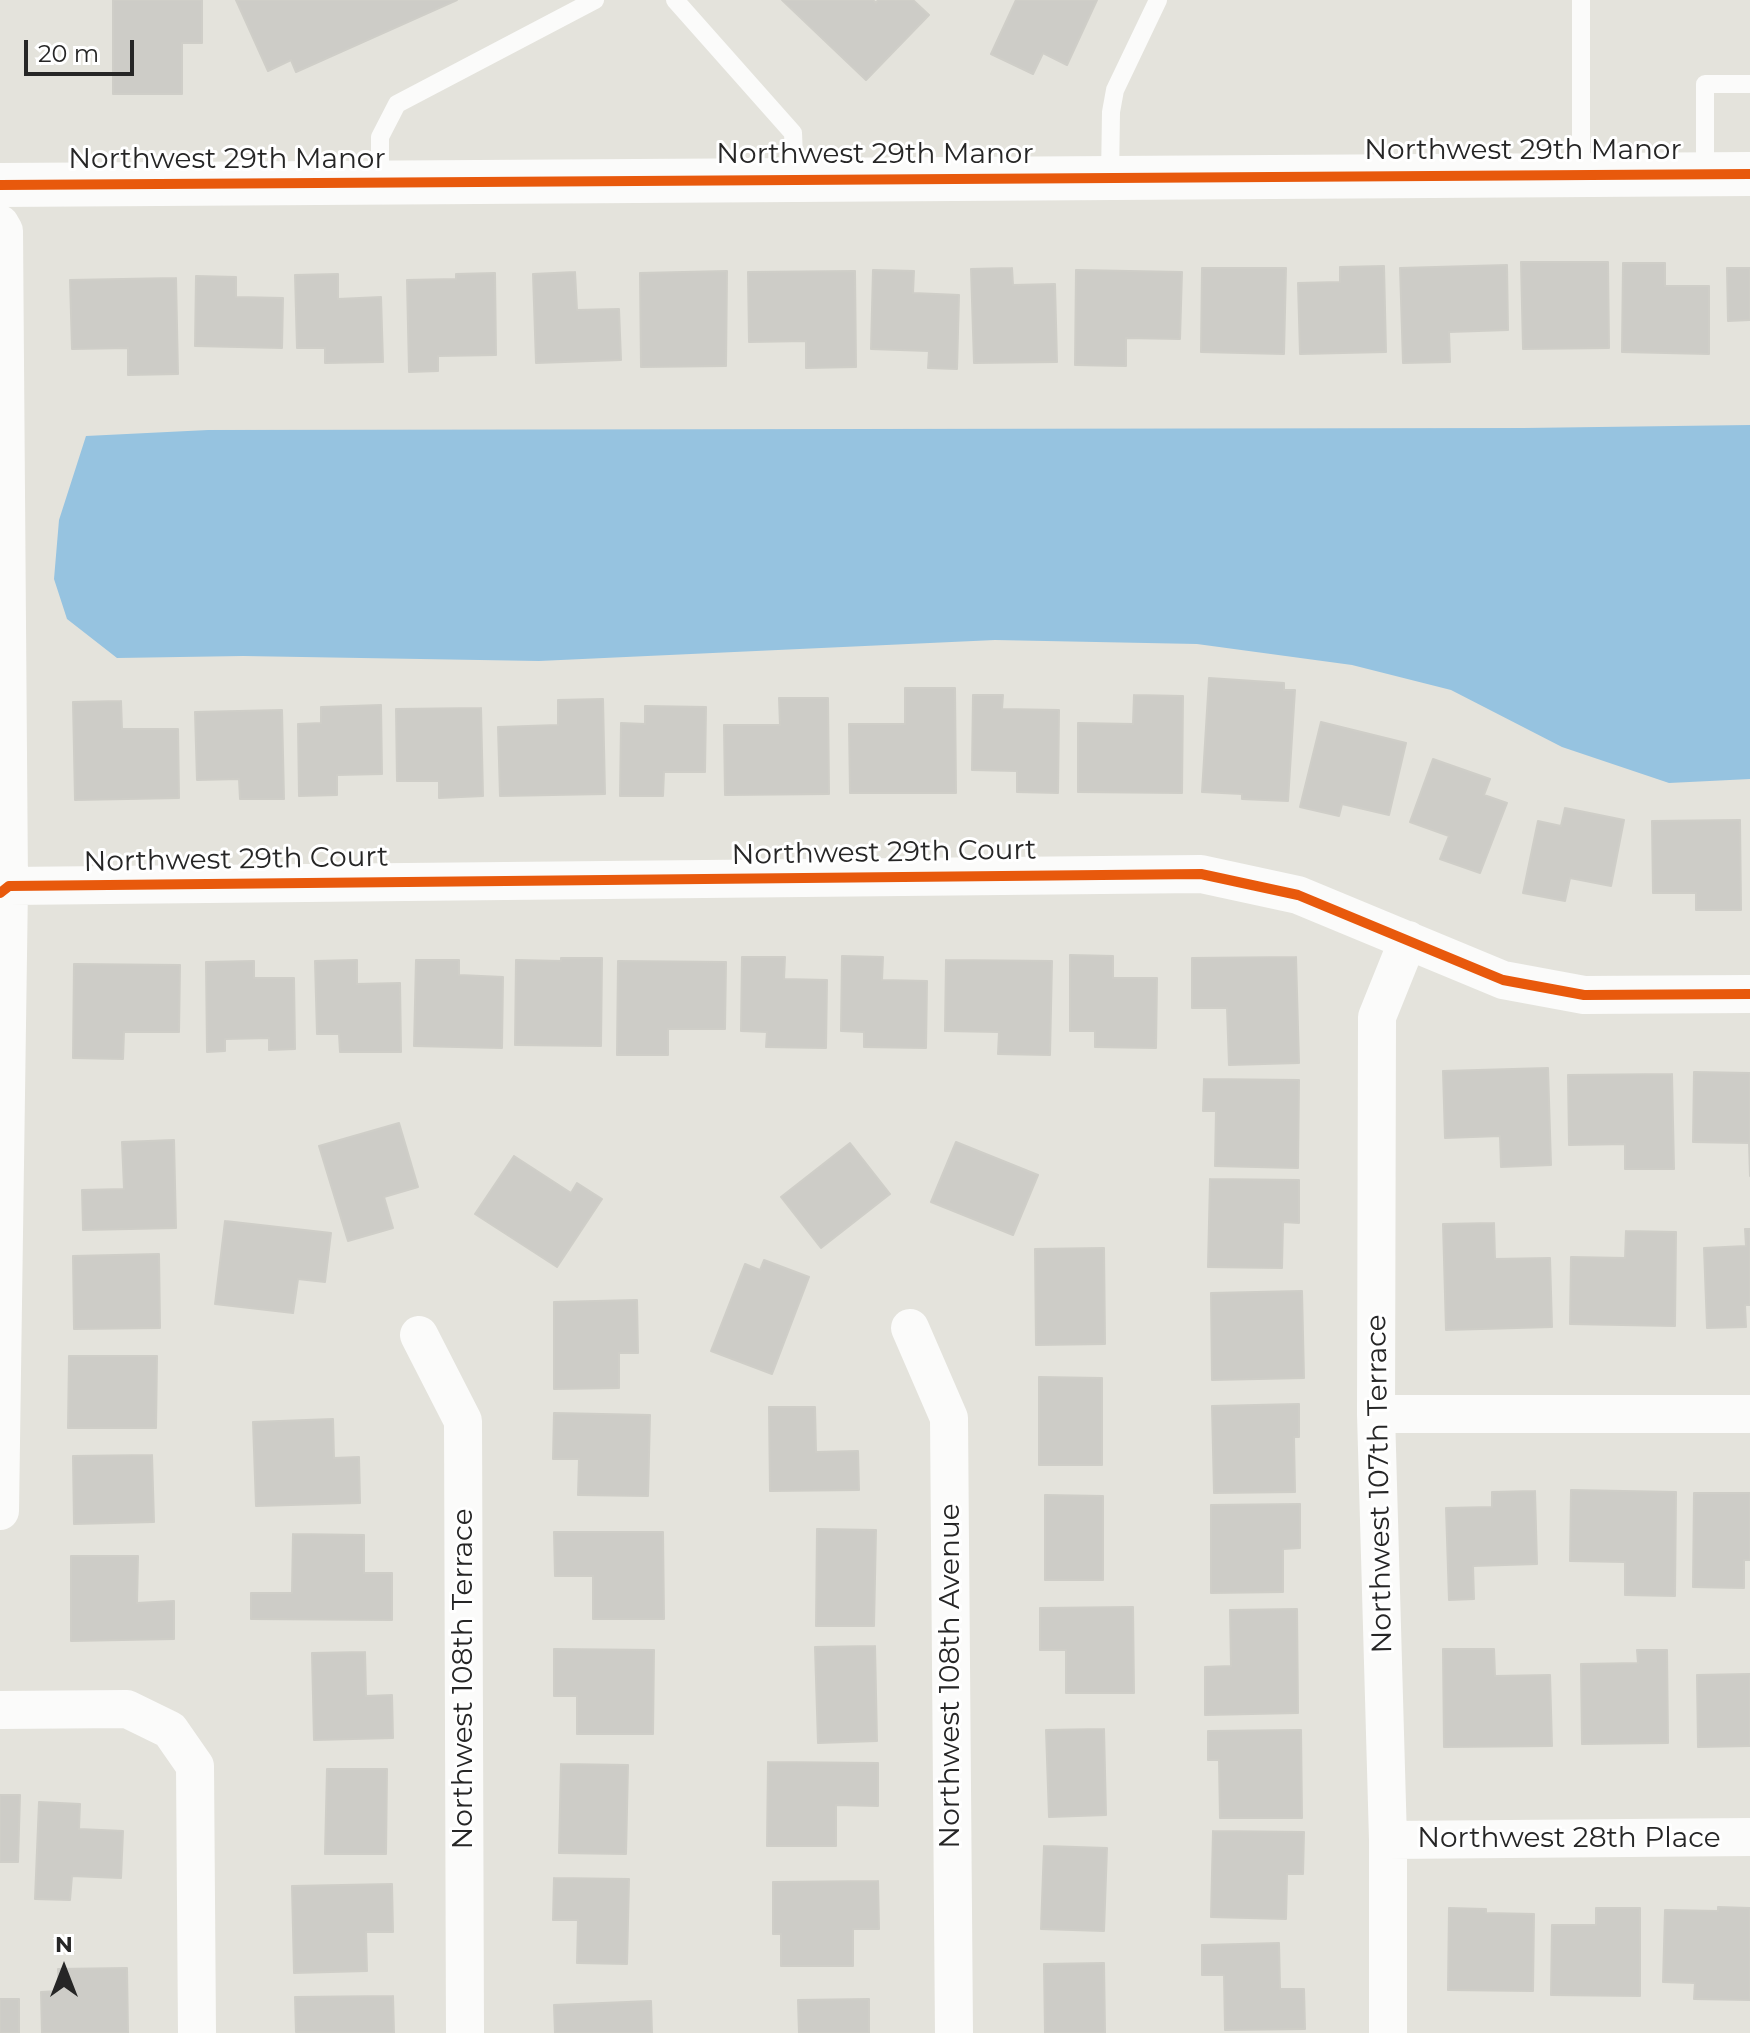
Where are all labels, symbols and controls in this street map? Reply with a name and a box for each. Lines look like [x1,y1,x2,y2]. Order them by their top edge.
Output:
scale bar [28,24,138,74]
text: 20 m [38,39,99,68]
street label: Northwest 29th Manor [1364,134,1682,168]
street label: Northwest 29th Manor [716,138,1034,172]
street label: Northwest 29th Manor [68,143,386,177]
street label: Northwest 29th Court [731,834,1037,872]
street label: Northwest 29th Court [83,841,389,879]
street label: Northwest 107th Terrace [1360,1314,1400,1654]
street label: Northwest 108th Avenue [934,1503,968,1849]
street label: Northwest 108th Terrace [447,1508,481,1850]
street label: Northwest 28th Place [1417,1822,1721,1856]
north arrow [24,1929,104,2009]
text: N [55,1931,73,1958]

